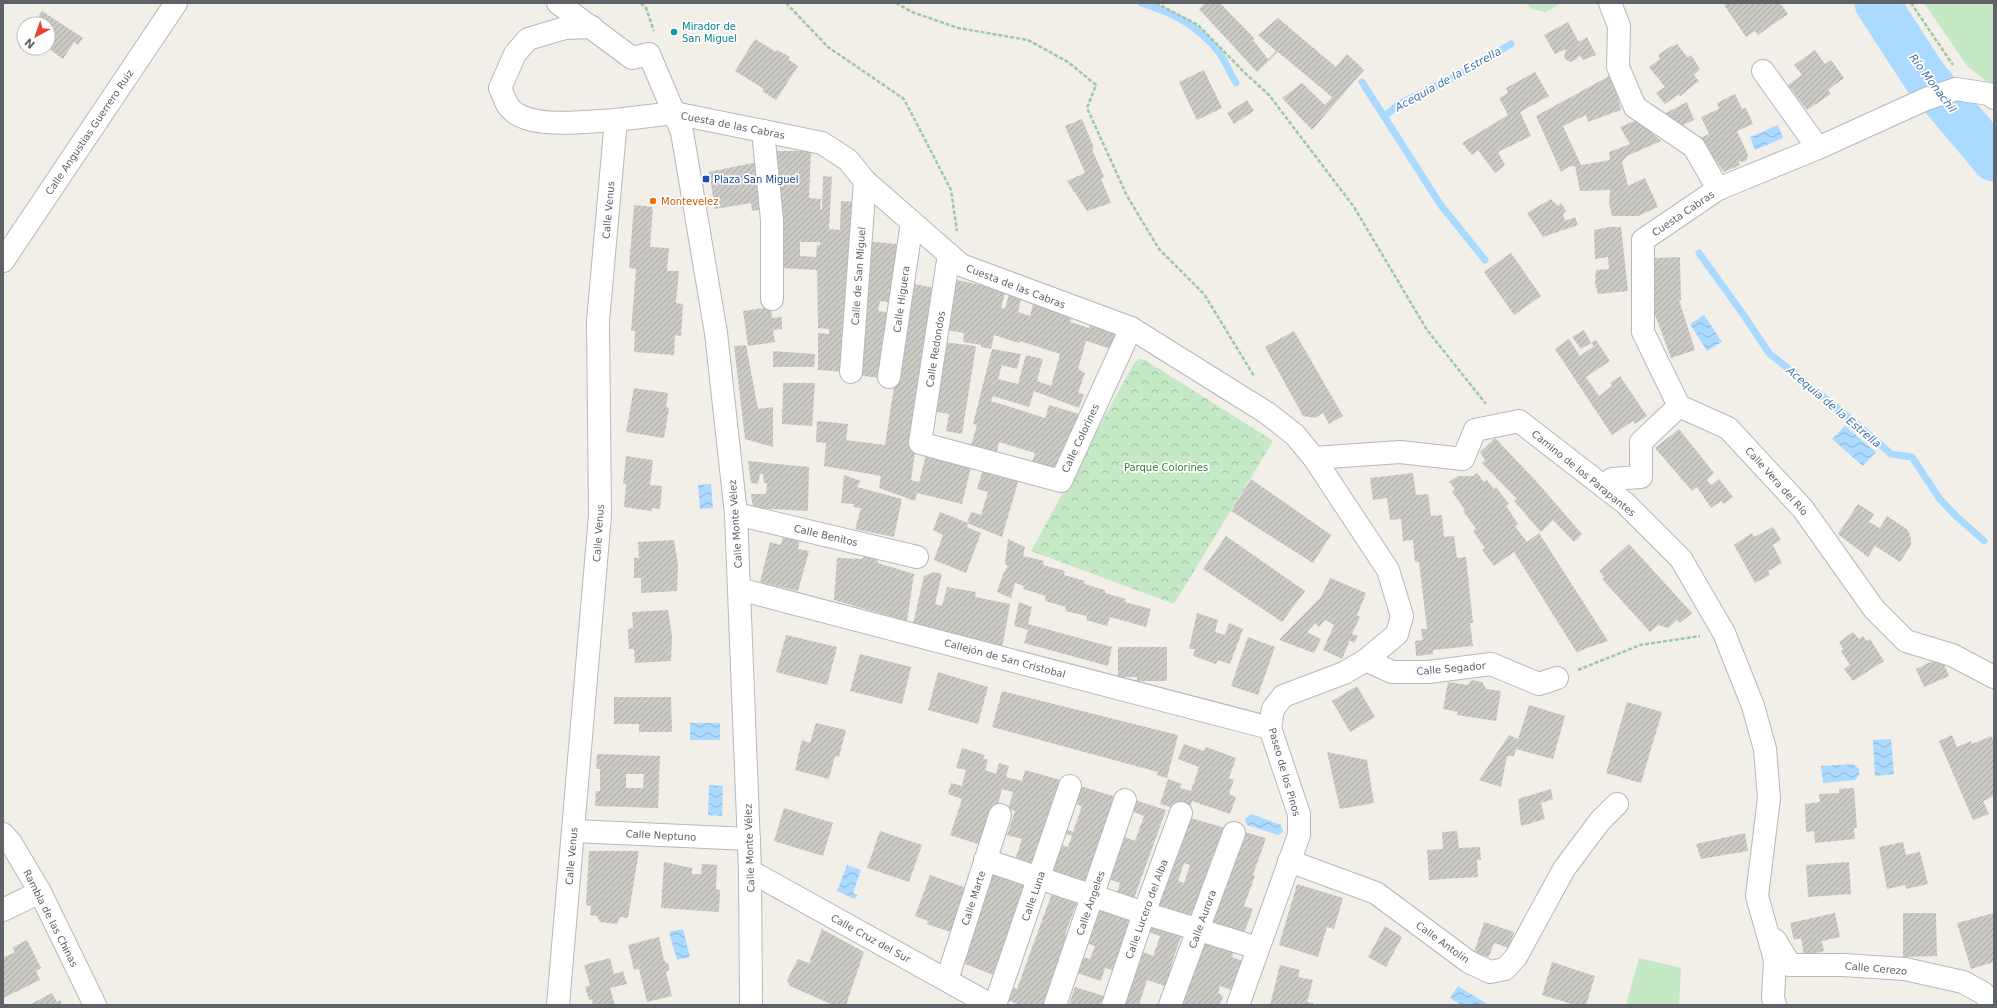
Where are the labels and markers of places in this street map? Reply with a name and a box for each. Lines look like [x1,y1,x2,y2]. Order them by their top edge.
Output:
place label: Mirador de San Miguel [682,21,737,44]
marker: Mirador de San Miguel [669,27,679,37]
marker: Plaza San Miguel [701,174,711,184]
place label: Plaza San Miguel [714,174,799,185]
marker: Montevelez [648,196,658,206]
place label: Montevelez [661,196,718,207]

